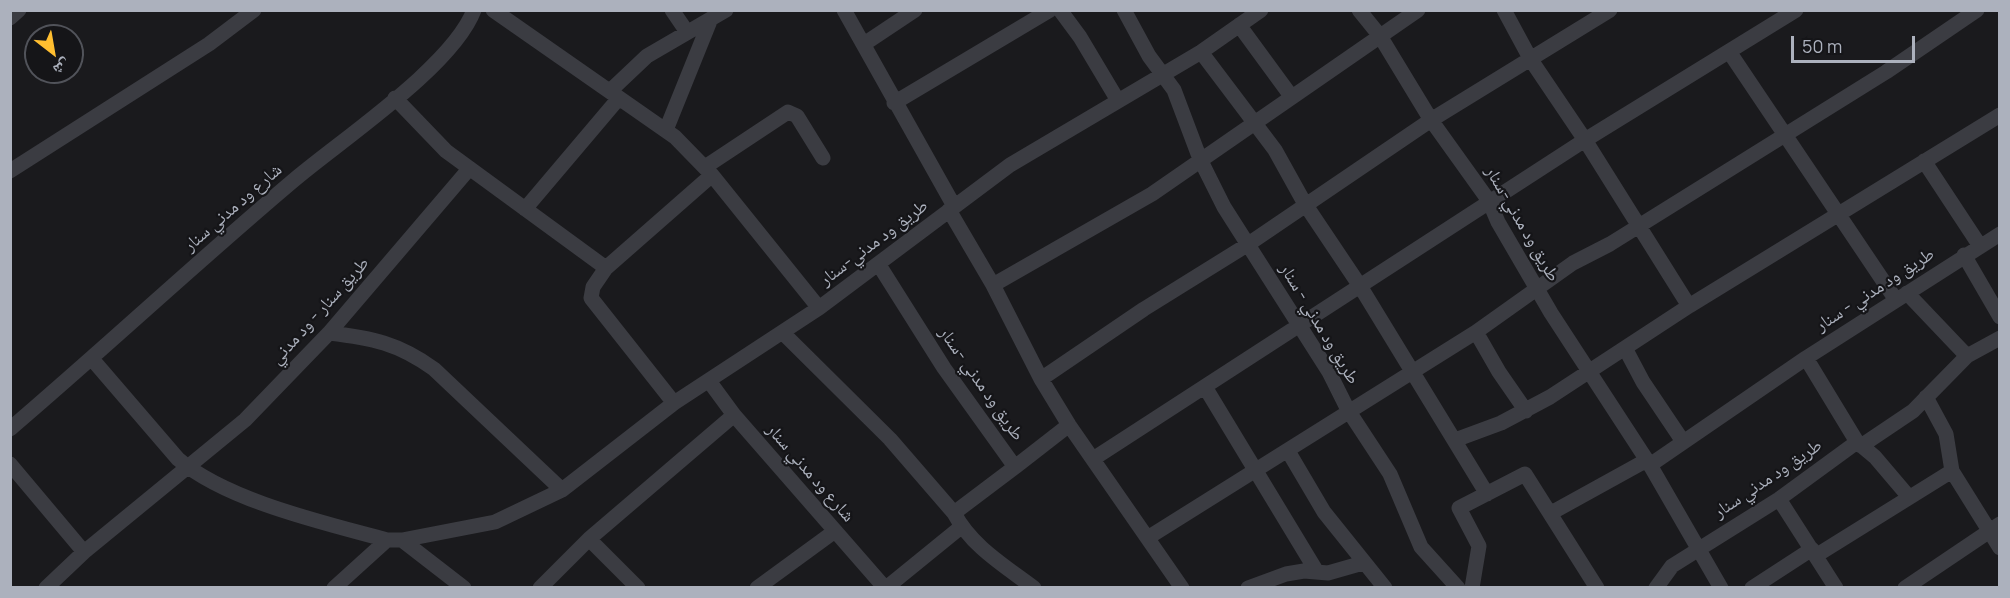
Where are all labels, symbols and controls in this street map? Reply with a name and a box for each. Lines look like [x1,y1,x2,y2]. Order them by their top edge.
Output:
north arrow [24,24,84,84]
scale bar [1794,24,1918,62]
text: 50 m [1802,34,1842,58]
text: ش [49,54,75,82]
street label: شارع ود مدني سنار [179,159,287,257]
street label: طريق ود مدني-سنار [1480,162,1564,286]
street label: طريق ود مدني-سنار [816,195,932,291]
street label: طريق ود مدني - سنار [1812,244,1938,336]
street label: طريق سنار - ود مدني [266,253,374,369]
street label: طريق ود مدني - سنار [1274,260,1364,388]
street label: طريق ود مدني -سنار [934,323,1028,445]
street label: شارع ود مدني سنار [761,419,859,527]
street label: طريق ود مدني سنار [1710,435,1826,523]

